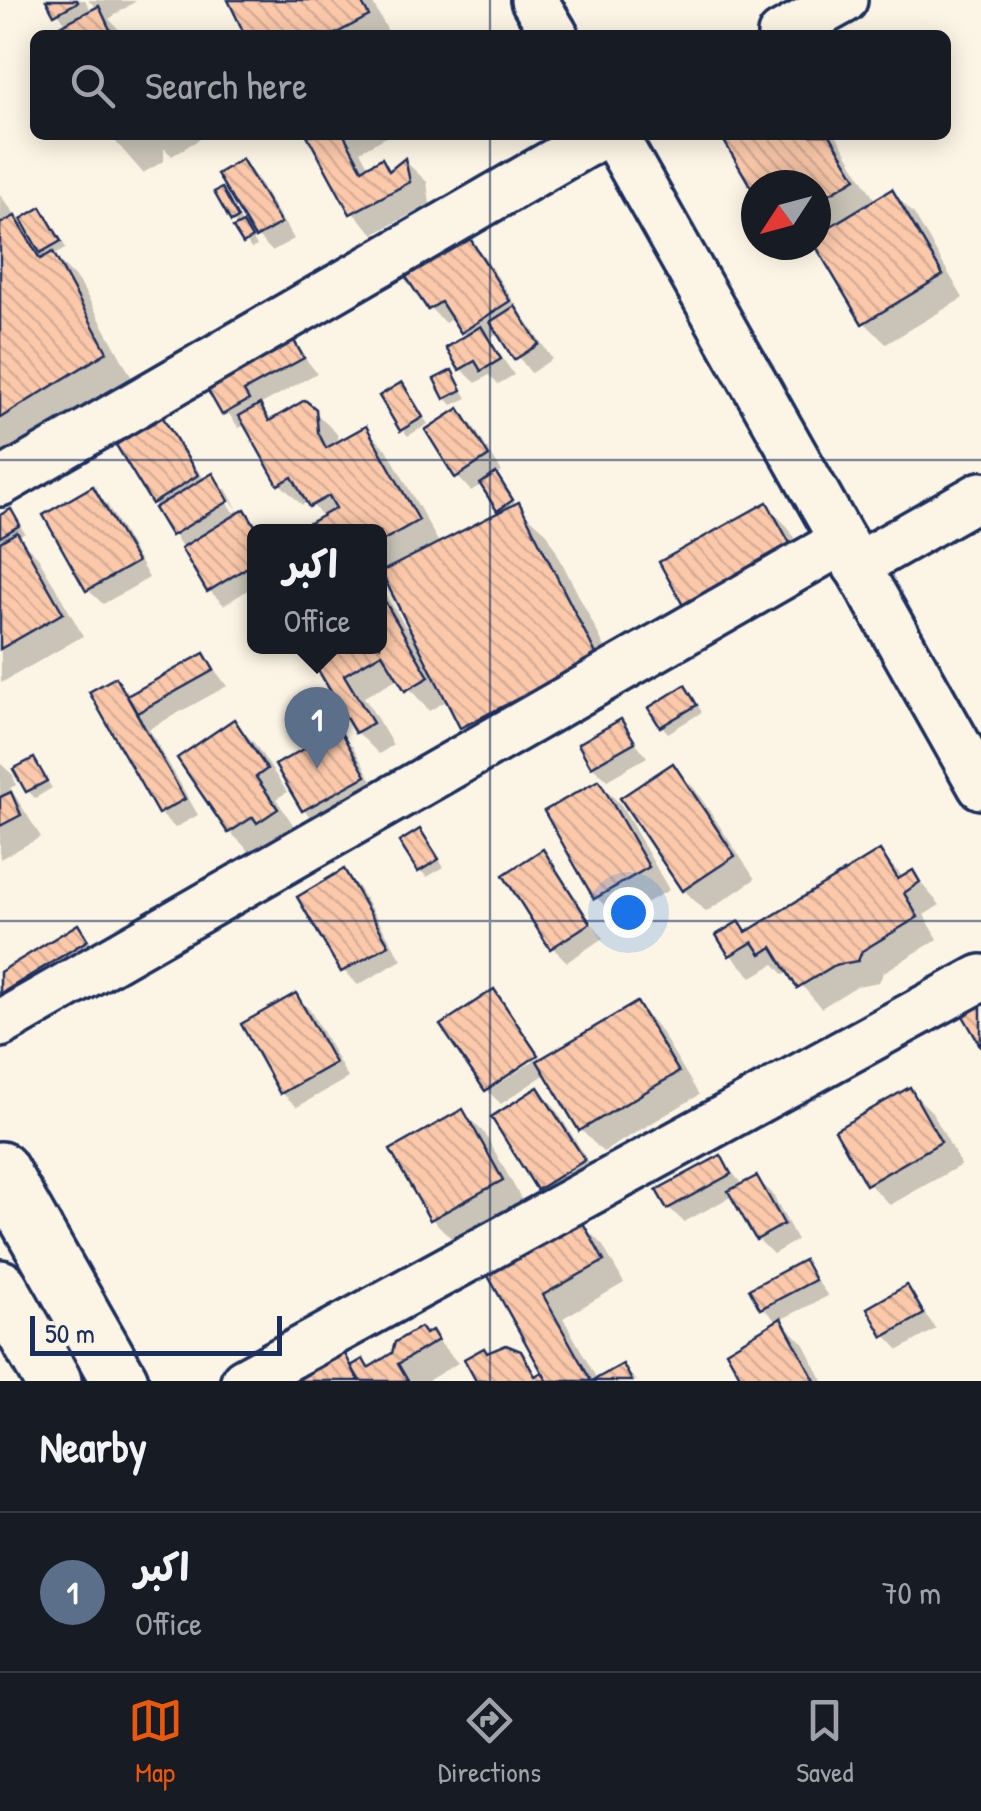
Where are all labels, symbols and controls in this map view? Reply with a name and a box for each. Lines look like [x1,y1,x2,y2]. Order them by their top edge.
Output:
search box [30,30,951,140]
icon: search [65,58,120,113]
text: Search here [145,59,307,111]
north arrow [741,170,831,260]
popup [247,524,387,654]
text: اکبر [284,538,338,590]
text: Office [284,599,350,642]
pin: 1 [284,686,350,769]
your location [603,887,654,938]
scale bar [30,1311,282,1356]
text: 50 m [45,1314,95,1352]
text: Nearby [40,1418,147,1475]
text: اکبر [135,1541,189,1593]
text: 1 [67,1571,78,1614]
text: 70 m [882,1571,941,1614]
text: Office [135,1602,202,1645]
tab: Map [128,1693,183,1791]
tab: Directions [438,1693,541,1791]
tab: Saved [796,1693,853,1791]

